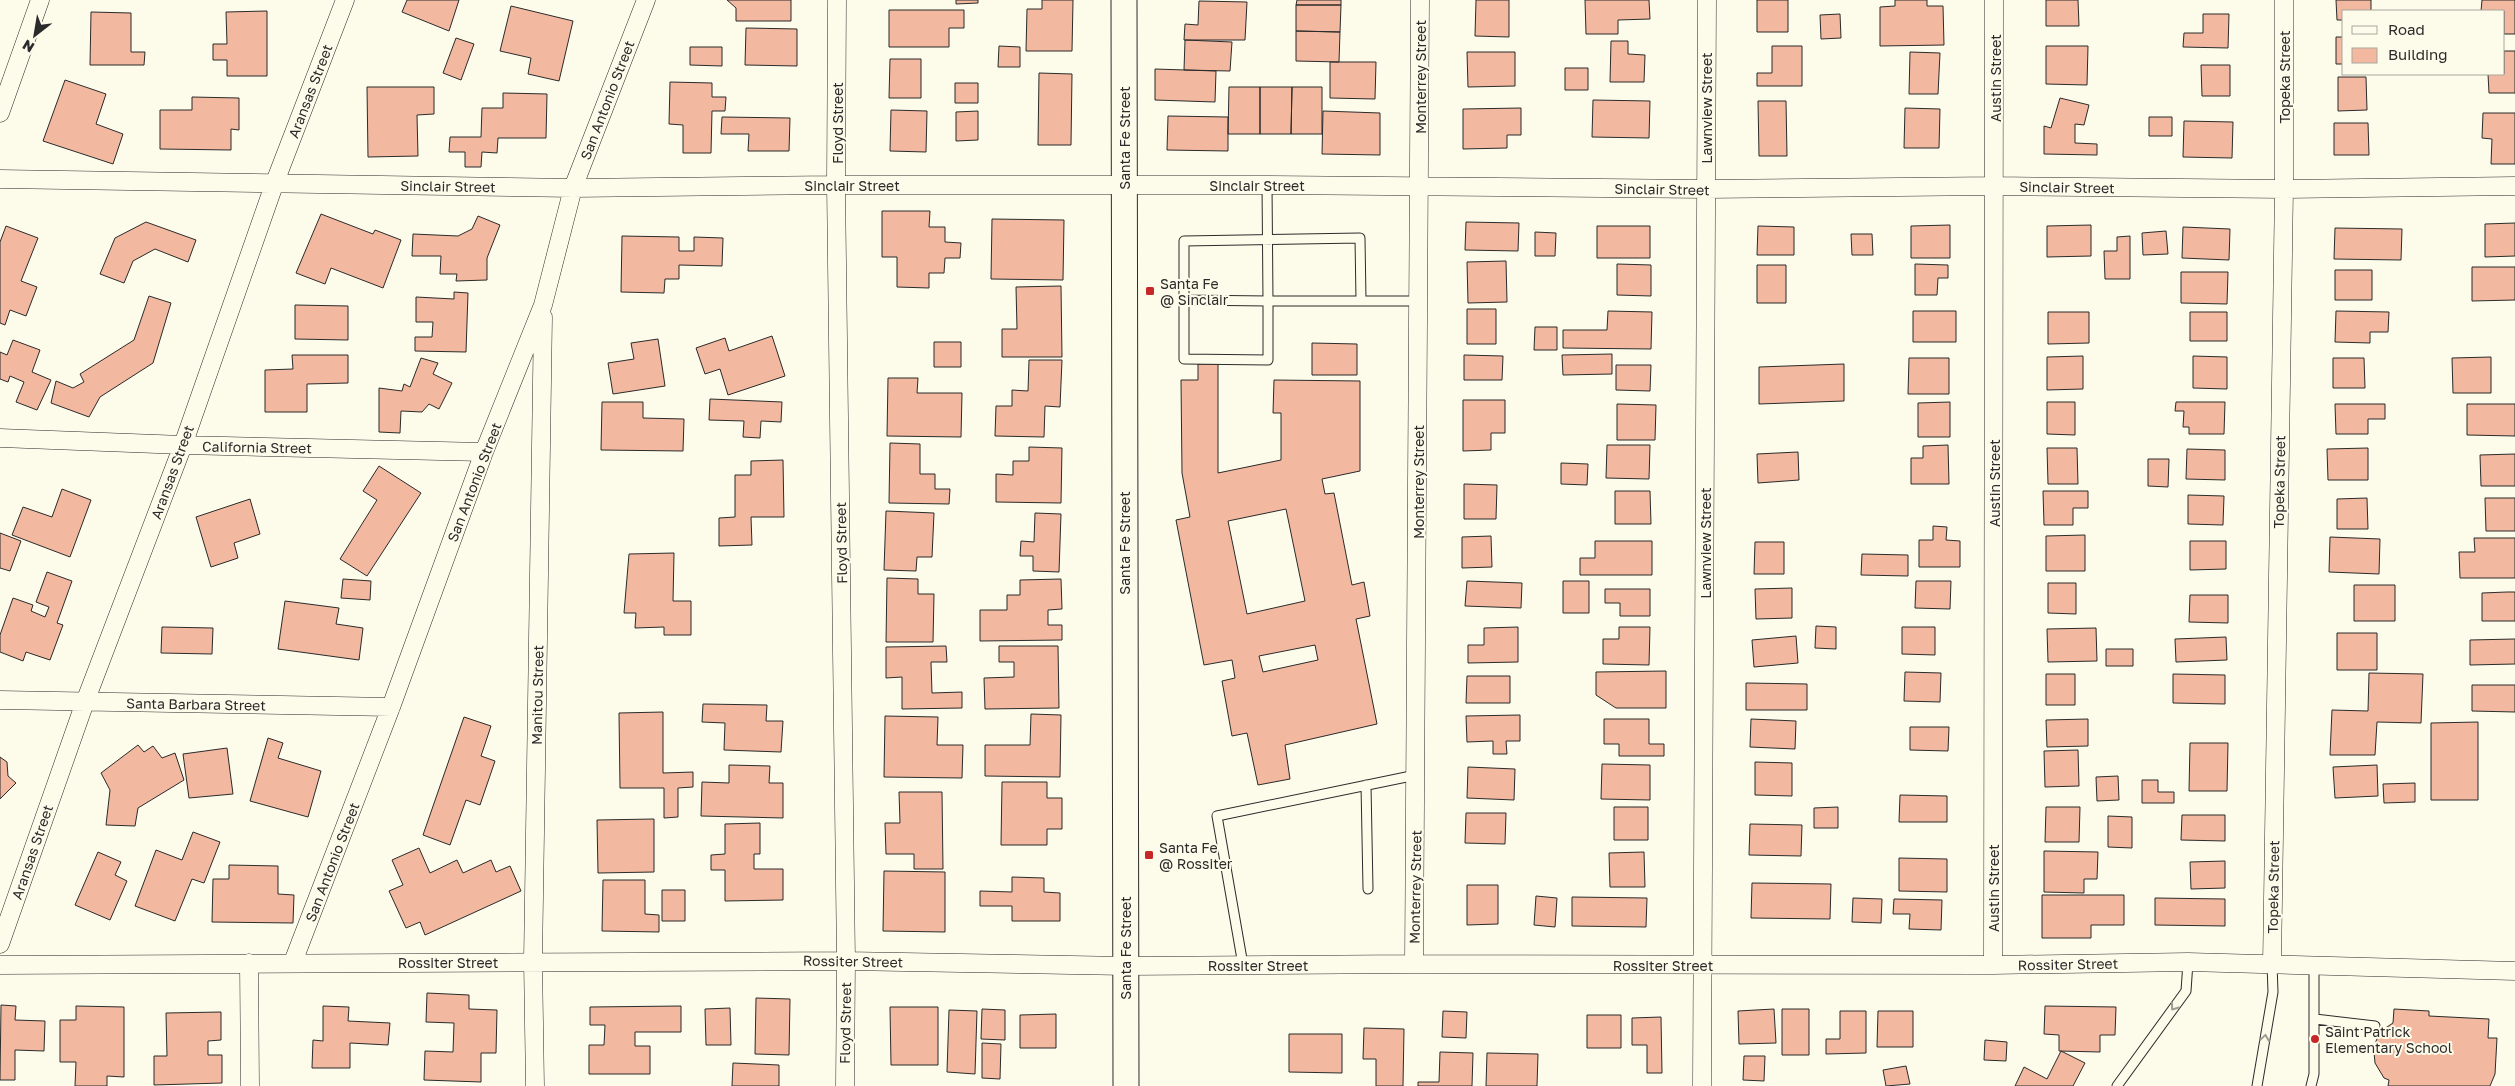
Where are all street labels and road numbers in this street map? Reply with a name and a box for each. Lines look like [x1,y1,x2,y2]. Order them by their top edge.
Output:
street label: Monterrey Street [1412,20,1429,134]
street label: Topeka Street [2276,30,2293,124]
street label: Austin Street [1987,34,2004,122]
street label: San Antonio Street [576,38,638,162]
street label: Aransas Street [284,42,336,140]
street label: Lawnview Street [1698,52,1715,164]
street label: Floyd Street [829,82,846,164]
street label: Santa Fe Street [1116,86,1133,190]
street label: Sinclair Street [400,177,496,195]
street label: Sinclair Street [804,177,900,194]
street label: Sinclair Street [1209,177,1305,194]
street label: Sinclair Street [2019,178,2115,196]
street label: Sinclair Street [1614,180,1710,198]
street label: San Antonio Street [443,420,505,544]
street label: Aransas Street [147,423,197,521]
street label: Monterrey Street [1410,425,1427,539]
street label: Topeka Street [2270,435,2288,529]
street label: California Street [202,438,312,456]
street label: Austin Street [1986,439,2003,527]
street label: Lawnview Street [1697,487,1714,599]
street label: Santa Fe Street [1116,491,1133,595]
street label: Floyd Street [832,502,850,584]
street label: Manitou Street [528,645,546,745]
street label: Santa Barbara Street [126,694,266,714]
street label: San Antonio Street [301,800,363,924]
street label: Aransas Street [8,802,56,902]
street label: Monterrey Street [1406,830,1424,944]
street label: Topeka Street [2264,840,2282,934]
street label: Austin Street [1985,844,2002,932]
street label: Santa Fe Street [1117,896,1134,1000]
street label: Rossiter Street [803,952,903,970]
street label: Rossiter Street [398,954,498,971]
street label: Rossiter Street [2018,955,2118,973]
street label: Rossiter Street [1208,957,1308,974]
street label: Rossiter Street [1613,957,1713,974]
street label: Floyd Street [836,982,854,1064]

